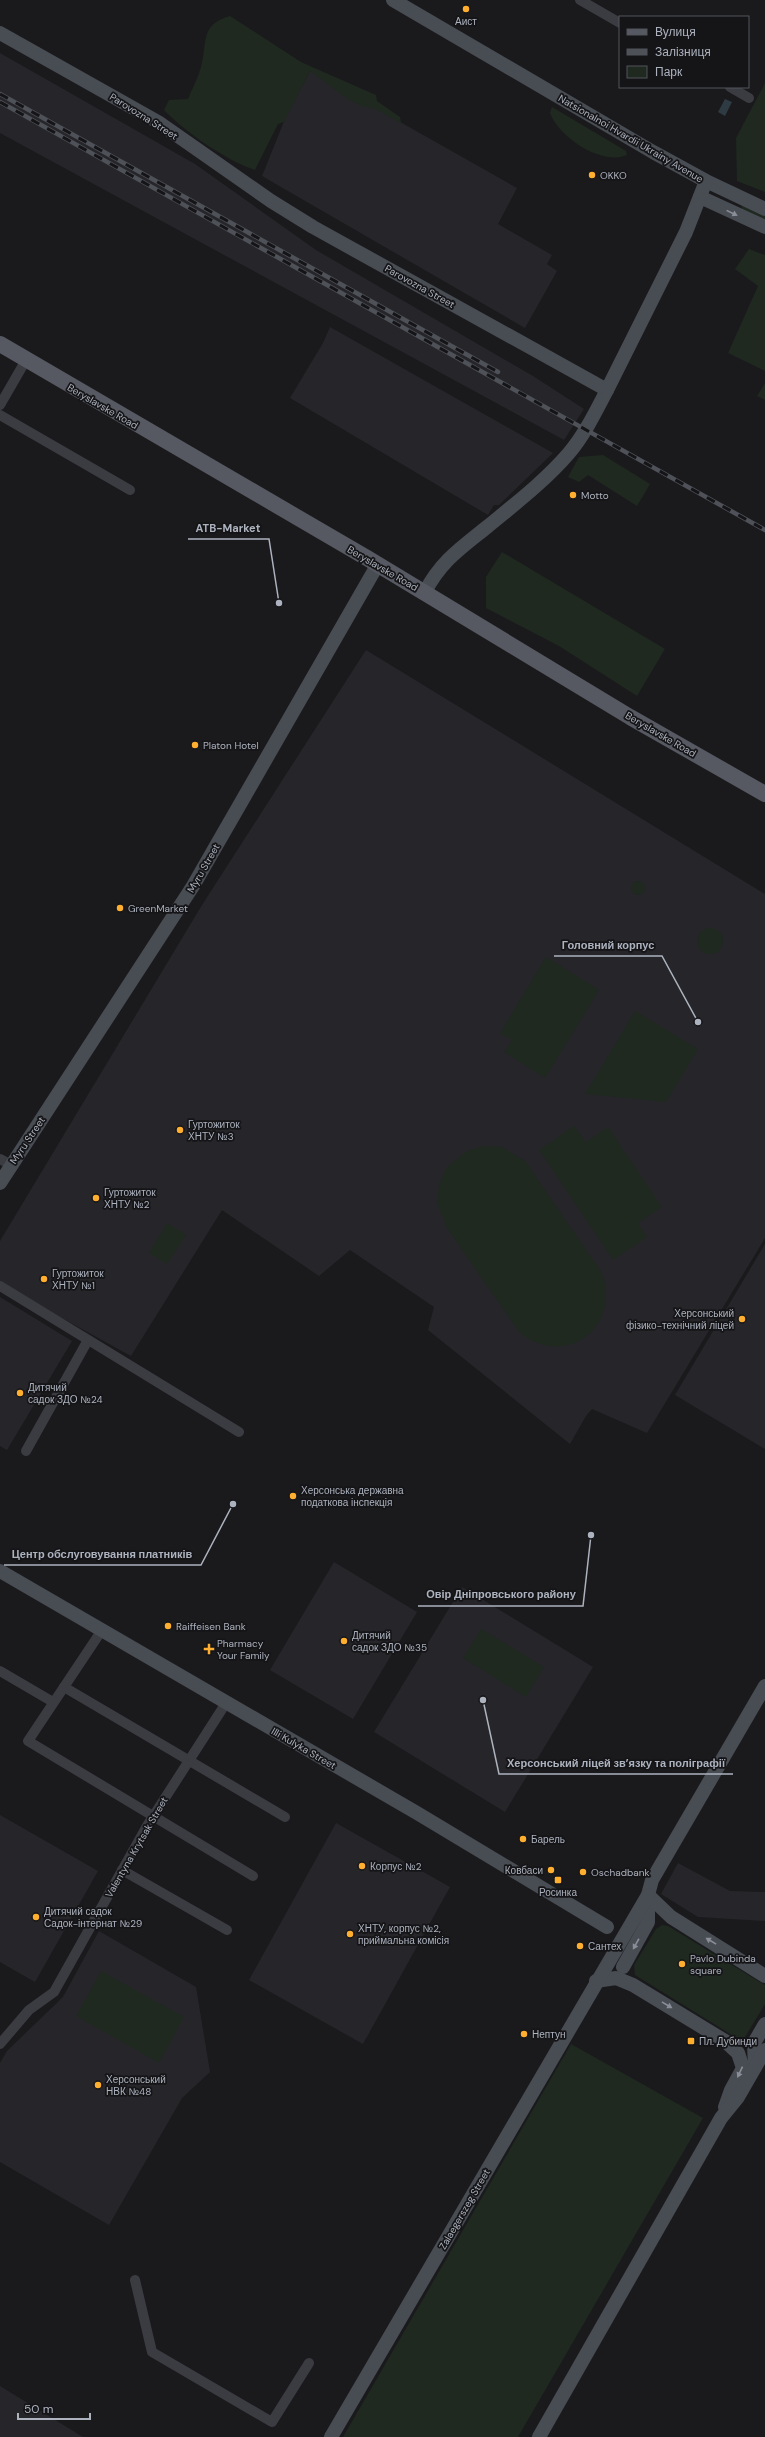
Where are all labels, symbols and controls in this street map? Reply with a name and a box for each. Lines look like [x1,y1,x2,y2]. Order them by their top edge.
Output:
marker: Аист [461,4,471,14]
place label: Аист [455,15,477,28]
legend [619,16,749,88]
text: Вулиця [655,24,696,40]
text: Залізниця [655,44,711,60]
text: Парк [655,64,683,80]
street label: Parovozna Street [107,90,180,143]
street label: Natsionalnoi Hvardii Ukrainy Avenue [556,92,706,185]
place label: OKKO [600,169,627,182]
marker: OKKO [587,170,597,180]
one-way arrow [727,210,738,216]
street label: Parovozna Street [383,262,457,311]
street label: Beryslavske Road [65,381,140,432]
place label: Motto [581,489,609,502]
marker: Motto [568,490,578,500]
callout: ATB-Market [188,516,269,539]
text: ATB-Market [196,521,261,535]
street label: Beryslavske Road [345,543,420,594]
street label: Beryslavske Road [623,709,698,760]
place label: Platon Hotel [203,739,259,752]
marker: Platon Hotel [190,740,200,750]
street label: Myru Street [184,841,223,895]
place label: GreenMarket [128,902,188,915]
marker: GreenMarket [115,903,125,913]
callout: Головний корпус [554,933,662,956]
text: Головний корпус [562,938,654,952]
street label: Myru Street [7,1114,48,1166]
place label: Гуртожиток ХНТУ №3 [188,1118,240,1143]
marker: Гуртожиток ХНТУ №3 [175,1125,185,1135]
place label: Гуртожиток ХНТУ №2 [104,1186,156,1211]
marker: Гуртожиток ХНТУ №2 [91,1193,101,1203]
place label: Гуртожиток ХНТУ №1 [52,1267,104,1292]
marker: Гуртожиток ХНТУ №1 [39,1274,49,1284]
place label: Херсонський фізико-технічний ліцей [626,1307,734,1332]
marker: Херсонський фізико-технічний ліцей [737,1314,747,1324]
place label: Дитячий садок ЗДО №24 [28,1381,103,1406]
marker: Дитячий садок ЗДО №24 [15,1388,25,1398]
place label: Херсонська державна податкова інспекція [301,1484,404,1509]
marker: Херсонська державна податкова інспекція [288,1491,298,1501]
callout: Центр обслуговування платників [4,1542,201,1565]
text: Центр обслуговування платників [12,1547,193,1561]
callout: Овір Дніпровського району [418,1583,583,1606]
text: Овір Дніпровського району [426,1587,577,1601]
place label: Raiffeisen Bank [176,1620,246,1633]
marker: Raiffeisen Bank [163,1621,173,1631]
place label: Дитячий садок ЗДО №35 [352,1629,427,1654]
marker: Дитячий садок ЗДО №35 [339,1636,349,1646]
place label: Pharmacy Your Family [217,1637,270,1662]
marker: Pharmacy Your Family [204,1644,214,1654]
street label: Illi Kulyka Street [269,1725,338,1772]
callout: Херсонський ліцей зв’язку та поліграфії [499,1751,733,1774]
text: Херсонський ліцей зв’язку та поліграфії [507,1756,726,1770]
street label: Valentyna Krytsak Street [102,1795,171,1900]
place label: Барель [531,1833,565,1846]
marker: Барель [518,1834,528,1844]
place label: Корпус №2 [370,1860,422,1873]
marker: Корпус №2 [357,1861,367,1871]
place label: Ковбаси [505,1864,543,1877]
marker: Ковбаси [546,1865,556,1875]
place label: Oschadbank [591,1866,649,1879]
marker: Oschadbank [578,1867,588,1877]
marker: Росинка [553,1875,563,1885]
place label: Росинка [539,1886,577,1899]
place label: Дитячий садок Садок-інтернат №29 [44,1905,142,1930]
marker: Дитячий садок Садок-інтернат №29 [31,1912,41,1922]
place label: ХНТУ, корпус №2, приймальна комісія [358,1922,449,1947]
marker: ХНТУ, корпус №2, приймальна комісія [345,1929,355,1939]
one-way arrow [706,1937,716,1945]
one-way arrow [633,1938,639,1950]
place label: Сантех [588,1940,621,1953]
marker: Сантех [575,1941,585,1951]
place label: Pavlo Dubinda square [690,1952,756,1977]
marker: Pavlo Dubinda square [677,1959,687,1969]
one-way arrow [662,2001,672,2009]
place label: Нептун [532,2028,565,2041]
marker: Нептун [519,2029,529,2039]
place label: Пл. Дубинди [699,2035,757,2048]
marker: Пл. Дубинди [686,2036,696,2046]
one-way arrow [736,2067,742,2079]
place label: Херсонський НВК №48 [106,2073,166,2098]
marker: Херсонський НВК №48 [93,2080,103,2090]
street label: Zalaegerszeg Street [436,2167,493,2252]
scale bar [18,2395,90,2421]
text: 50 m [24,2401,53,2417]

